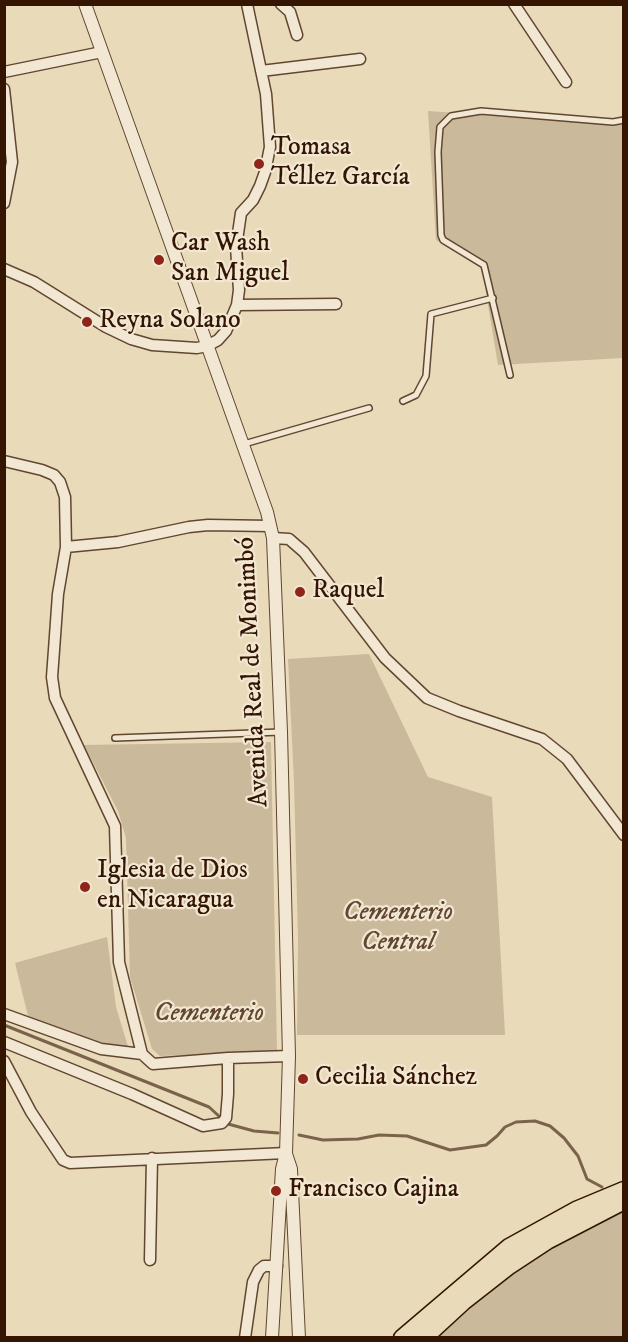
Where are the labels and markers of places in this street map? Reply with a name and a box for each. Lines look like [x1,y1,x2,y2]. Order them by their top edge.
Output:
place label: Tomasa Téllez García [271,133,410,194]
marker: Tomasa Téllez García [252,157,266,171]
place label: Car Wash San Miguel [171,229,289,290]
marker: Car Wash San Miguel [152,253,166,267]
place label: Reyna Solano [99,306,241,338]
marker: Reyna Solano [80,315,94,329]
place label: Raquel [312,576,384,608]
marker: Raquel [293,585,307,599]
place label: Iglesia de Dios en Nicaragua [97,856,248,918]
marker: Iglesia de Dios en Nicaragua [78,880,92,894]
place label: Cecilia Sánchez [315,1063,477,1095]
marker: Cecilia Sánchez [296,1072,310,1086]
place label: Francisco Cajina [288,1175,459,1207]
marker: Francisco Cajina [269,1184,283,1198]

